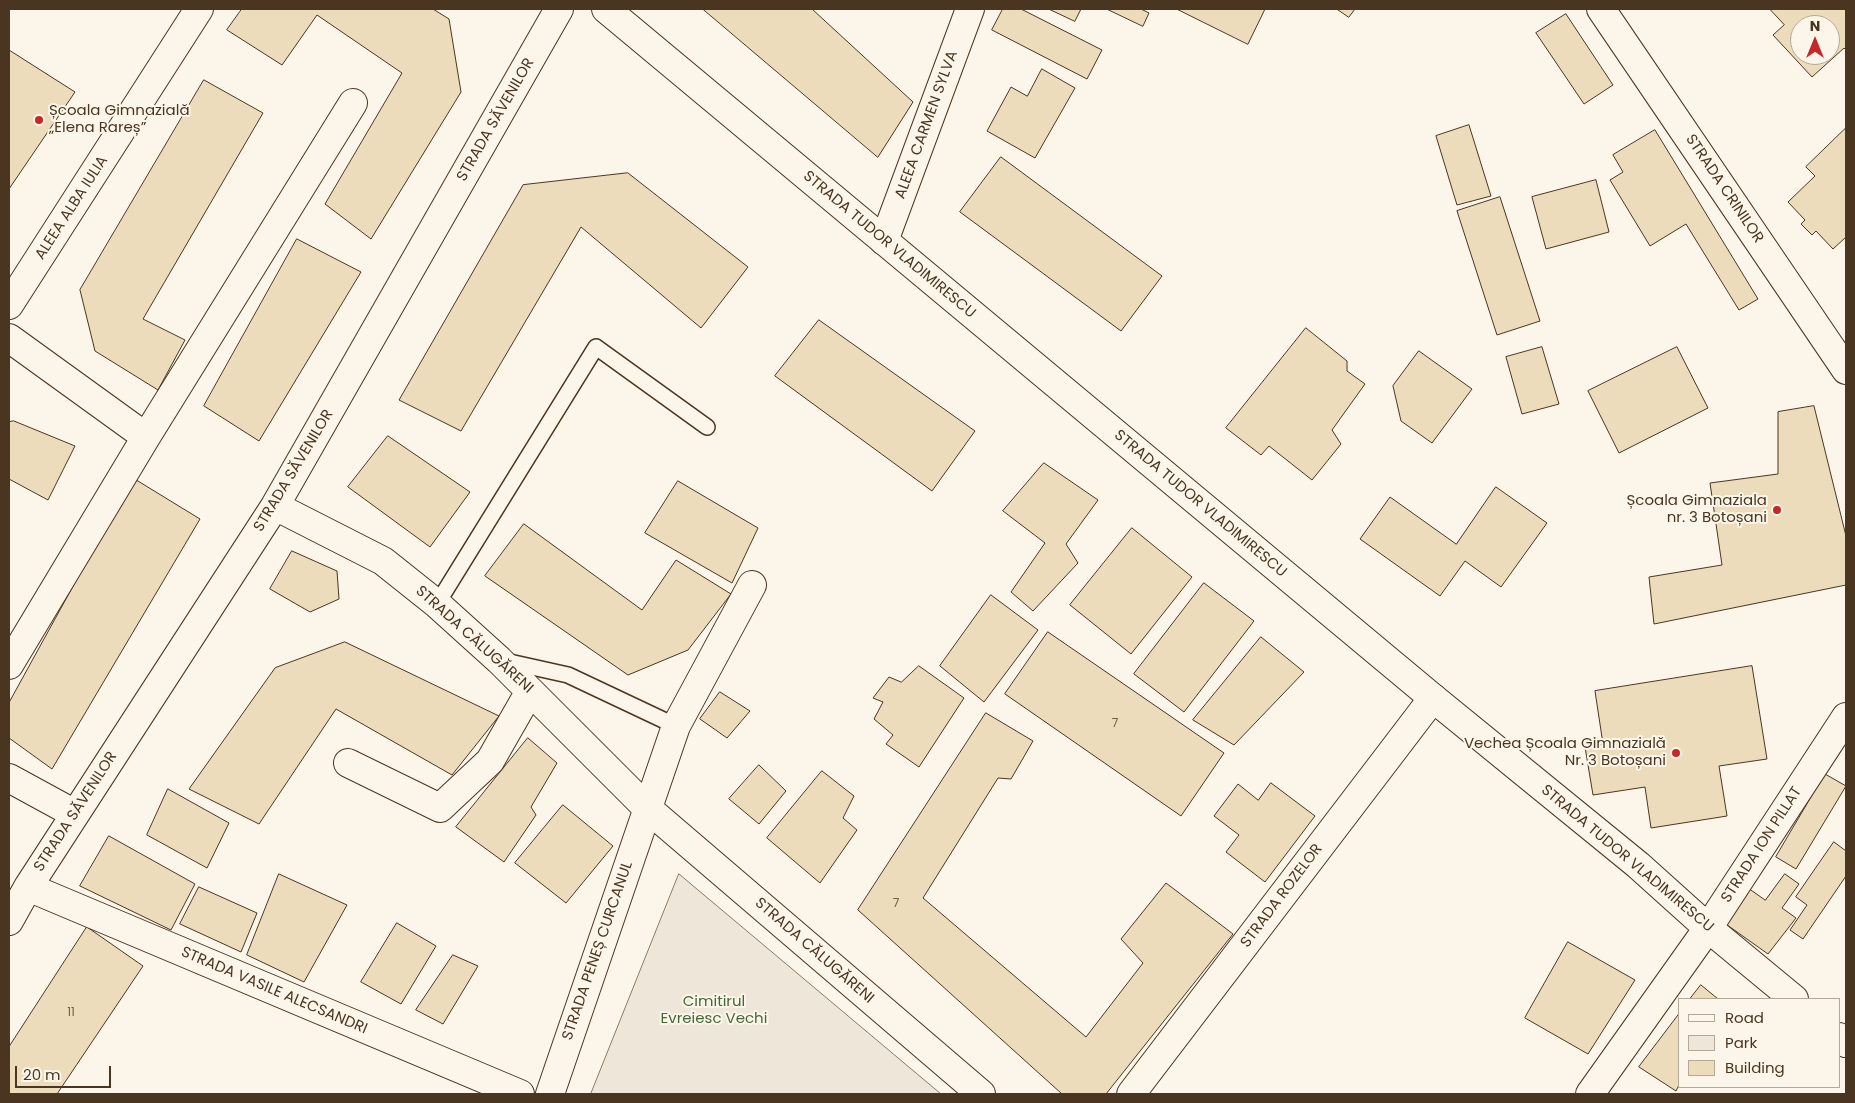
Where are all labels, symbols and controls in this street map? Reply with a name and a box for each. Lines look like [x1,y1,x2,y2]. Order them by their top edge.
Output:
north arrow [1790,15,1840,65]
text: N [1810,16,1820,36]
street label: ALEEA CARMEN SYLVA [892,48,962,202]
street label: STRADA SĂVENILOR [453,55,539,185]
place label: Școala Gimnazială „Elena Rareș” [49,102,190,137]
marker: Școala Gimnazială „Elena Rareș” [33,114,45,126]
street label: STRADA CRINILOR [1681,131,1767,247]
street label: ALEEA ALBA IULIA [32,153,112,263]
street label: STRADA TUDOR VLADIMIRESCU [799,168,979,322]
street label: STRADA SĂVENILOR [250,407,338,535]
street label: STRADA TUDOR VLADIMIRESCU [1110,427,1290,581]
place label: Școala Gimnaziala nr. 3 Botoșani [1626,492,1767,527]
marker: Școala Gimnaziala nr. 3 Botoșani [1771,504,1783,516]
street label: STRADA CĂLUGĂRENI [412,582,536,698]
house number: 7 [1112,717,1118,731]
place label: Vechea Școala Gimnazială Nr. 3 Botoșani [1464,735,1666,770]
marker: Vechea Școala Gimnazială Nr. 3 Botoșani [1670,747,1682,759]
street label: STRADA SĂVENILOR [31,749,121,875]
street label: STRADA TUDOR VLADIMIRESCU [1537,782,1717,936]
street label: STRADA ION PILLAT [1718,784,1806,906]
street label: STRADA ROZELOR [1237,841,1327,951]
street label: STRADA PENEȘ CURCANUL [559,859,637,1043]
street label: STRADA CĂLUGĂRENI [751,894,877,1008]
house number: 7 [893,897,899,911]
street label: STRADA VASILE ALECSANDRI [178,944,370,1038]
park label: Cimitirul Evreiesc Vechi [661,993,767,1028]
legend [1678,998,1840,1088]
house number: 11 [67,1006,75,1020]
text: Road [1725,1007,1764,1028]
text: Park [1725,1032,1757,1053]
scale bar [18,1056,114,1088]
text: Building [1725,1057,1785,1078]
text: 20 m [23,1064,61,1085]

